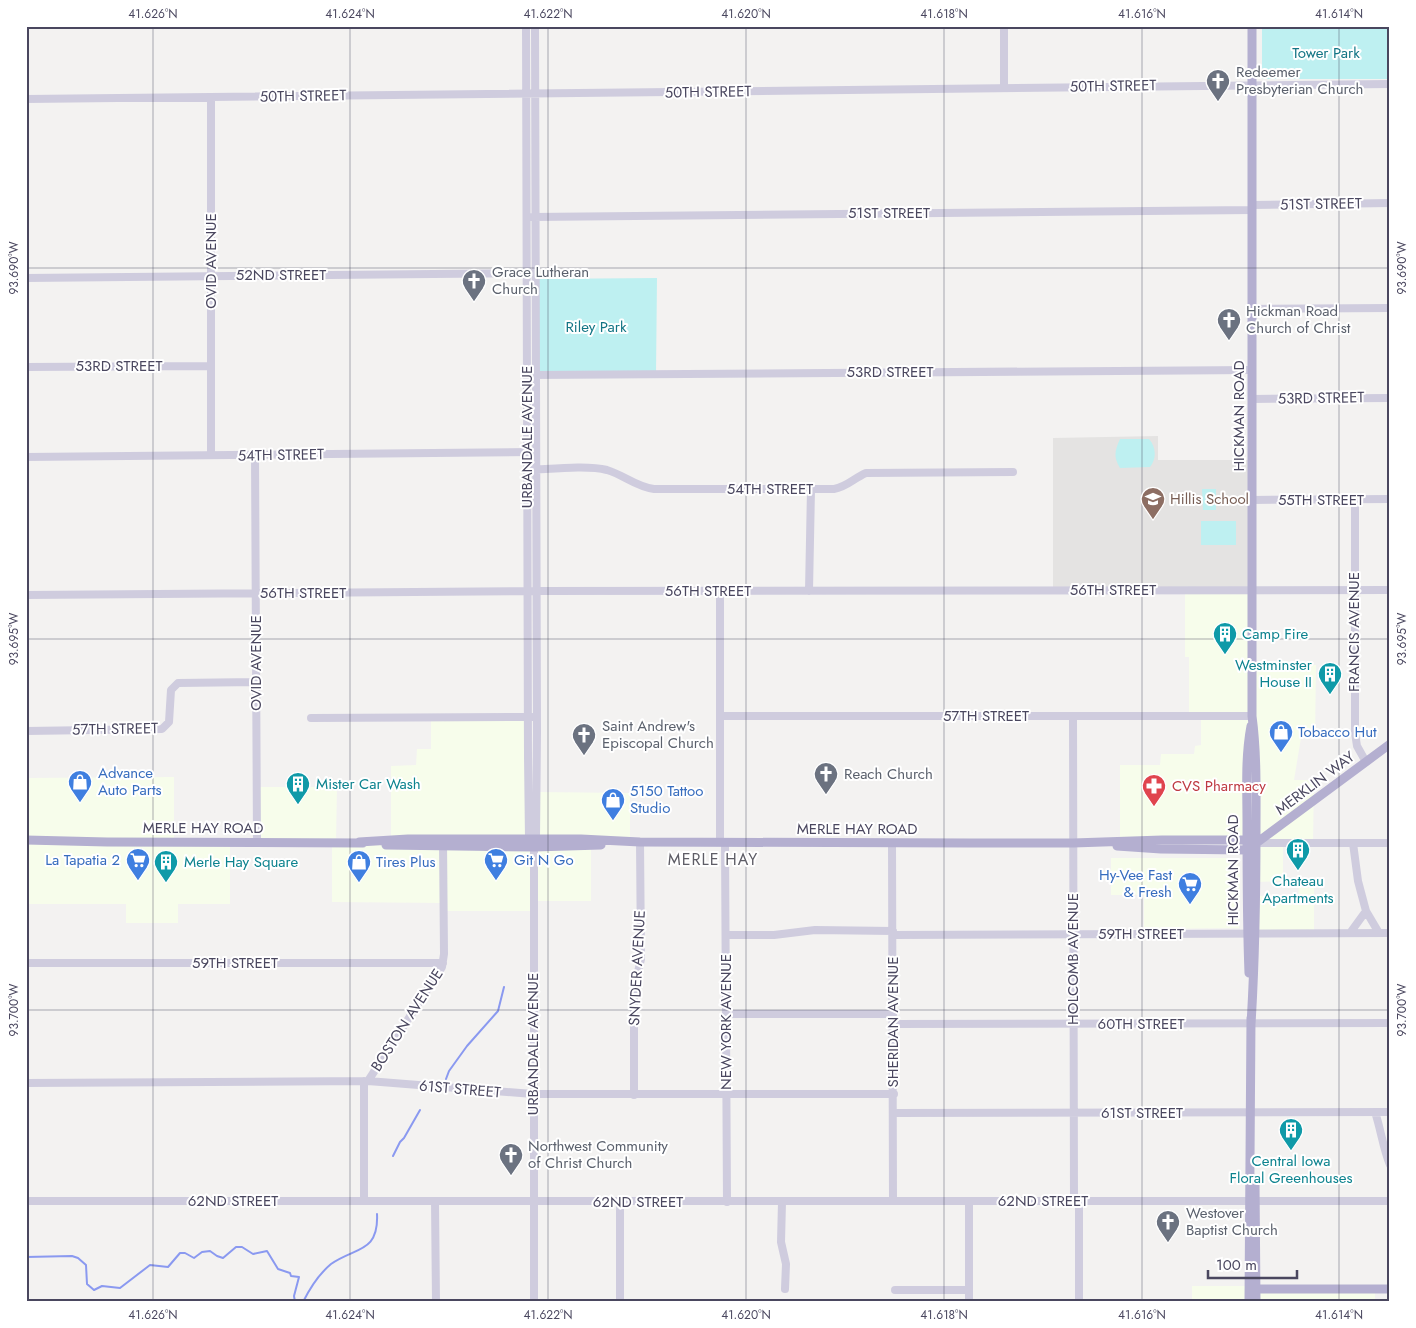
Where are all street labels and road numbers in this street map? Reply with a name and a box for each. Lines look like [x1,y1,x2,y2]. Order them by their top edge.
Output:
street label: 50TH STREET [1069,74,1157,98]
street label: 50TH STREET [664,80,752,104]
street label: 50TH STREET [259,84,347,108]
street label: 51ST STREET [1280,192,1362,216]
street label: 51ST STREET [848,202,930,224]
street label: OVID AVENUE [200,213,222,309]
street label: 52ND STREET [236,264,326,286]
street label: 53RD STREET [76,355,162,377]
street label: HICKMAN ROAD [1228,360,1250,472]
street label: 53RD STREET [847,361,933,383]
street label: URBANDALE AVENUE [516,366,538,508]
street label: 53RD STREET [1277,386,1365,410]
street label: 54TH STREET [238,443,324,467]
street label: 54TH STREET [727,478,813,500]
street label: 55TH STREET [1278,489,1364,511]
street label: FRANCIS AVENUE [1343,572,1365,692]
street label: 56TH STREET [1070,579,1156,601]
street label: 56TH STREET [665,580,751,602]
street label: 56TH STREET [260,582,346,604]
street label: OVID AVENUE [245,615,267,711]
street label: 57TH STREET [943,705,1029,727]
street label: 57TH STREET [72,717,158,741]
street label: MERKLIN WAY [1271,745,1360,820]
street label: HICKMAN ROAD [1222,814,1244,926]
street label: MERLE HAY ROAD [143,817,263,839]
street label: MERLE HAY ROAD [797,818,917,840]
street label: HOLCOMB AVENUE [1062,893,1084,1025]
street label: SNYDER AVENUE [623,910,651,1026]
street label: 59TH STREET [1098,923,1184,945]
street label: 59TH STREET [192,952,278,974]
street label: NEW YORK AVENUE [715,954,737,1090]
street label: SHERIDAN AVENUE [882,957,904,1087]
street label: BOSTON AVENUE [366,964,448,1076]
street label: URBANDALE AVENUE [522,973,544,1115]
street label: 60TH STREET [1098,1013,1184,1035]
street label: 61ST STREET [418,1074,502,1104]
street label: 61ST STREET [1101,1102,1183,1124]
street label: 62ND STREET [188,1190,278,1212]
street label: 62ND STREET [998,1190,1088,1212]
street label: 62ND STREET [593,1191,683,1213]

